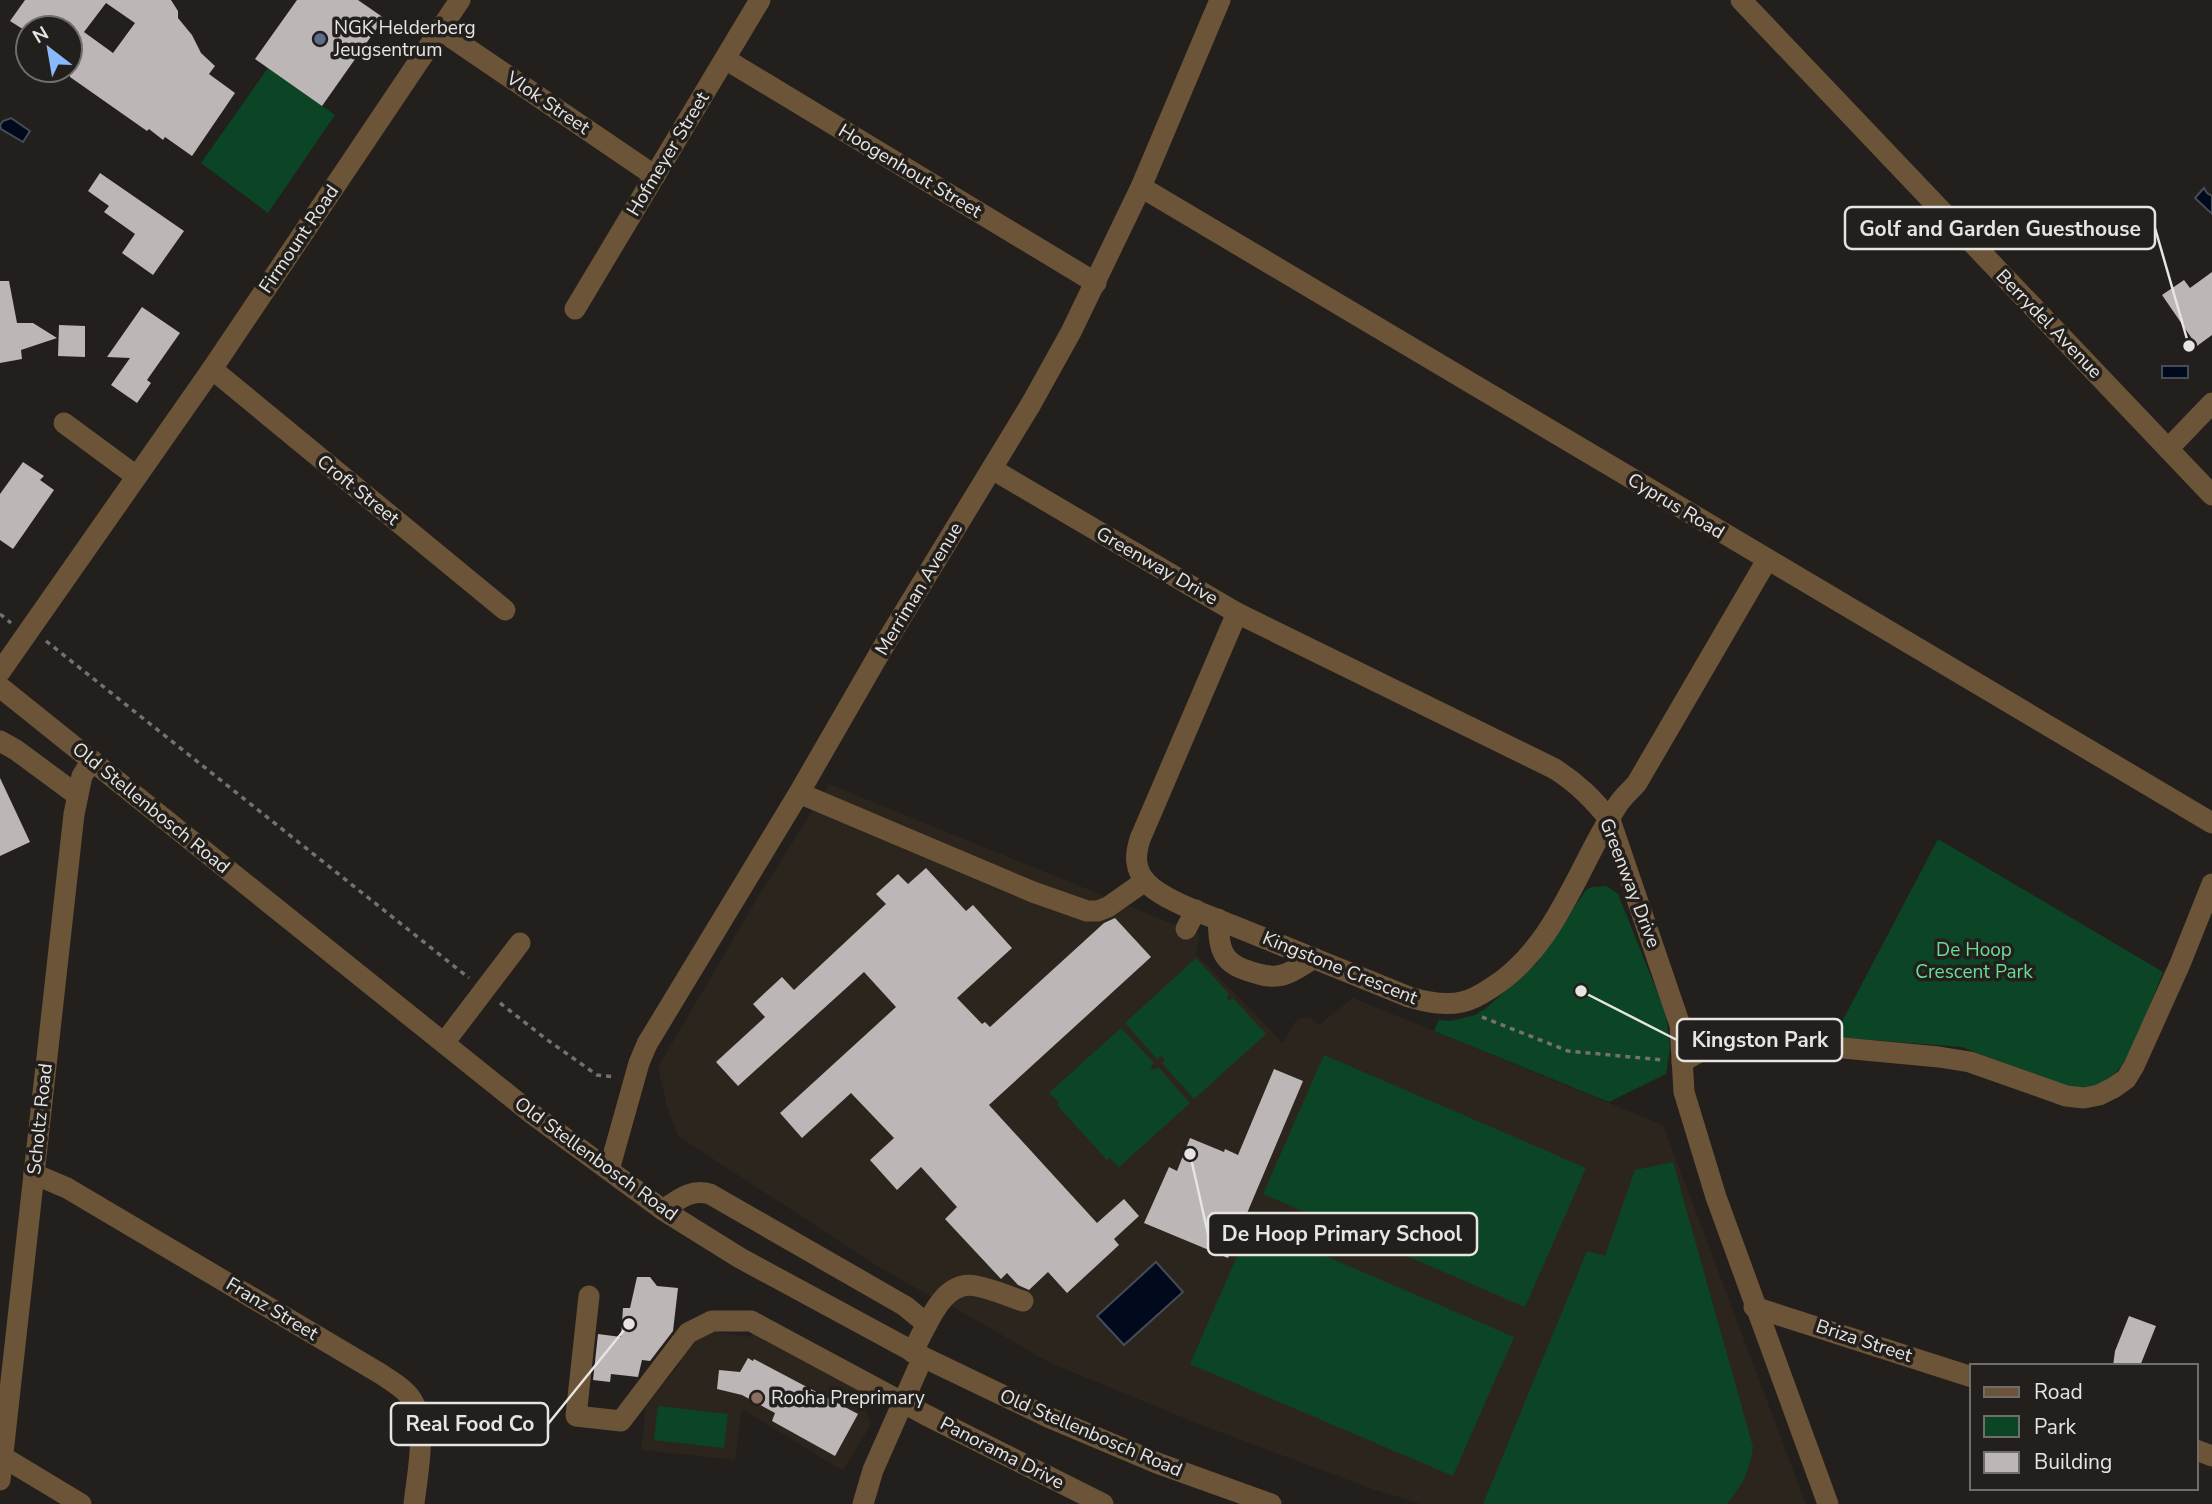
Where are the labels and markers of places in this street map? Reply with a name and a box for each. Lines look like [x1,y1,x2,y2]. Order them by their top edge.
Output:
place label: NGK Helderberg Jeugsentrum [333,15,476,63]
marker: NGK Helderberg Jeugsentrum [312,31,328,47]
callout: Golf and Garden Guesthouse [1845,207,2155,249]
callout: Kingston Park [1677,1019,1842,1061]
callout: De Hoop Primary School [1208,1213,1477,1255]
place label: Rooha Preprimary [771,1385,925,1411]
marker: Rooha Preprimary [749,1390,765,1406]
callout: Real Food Co [391,1403,548,1445]

